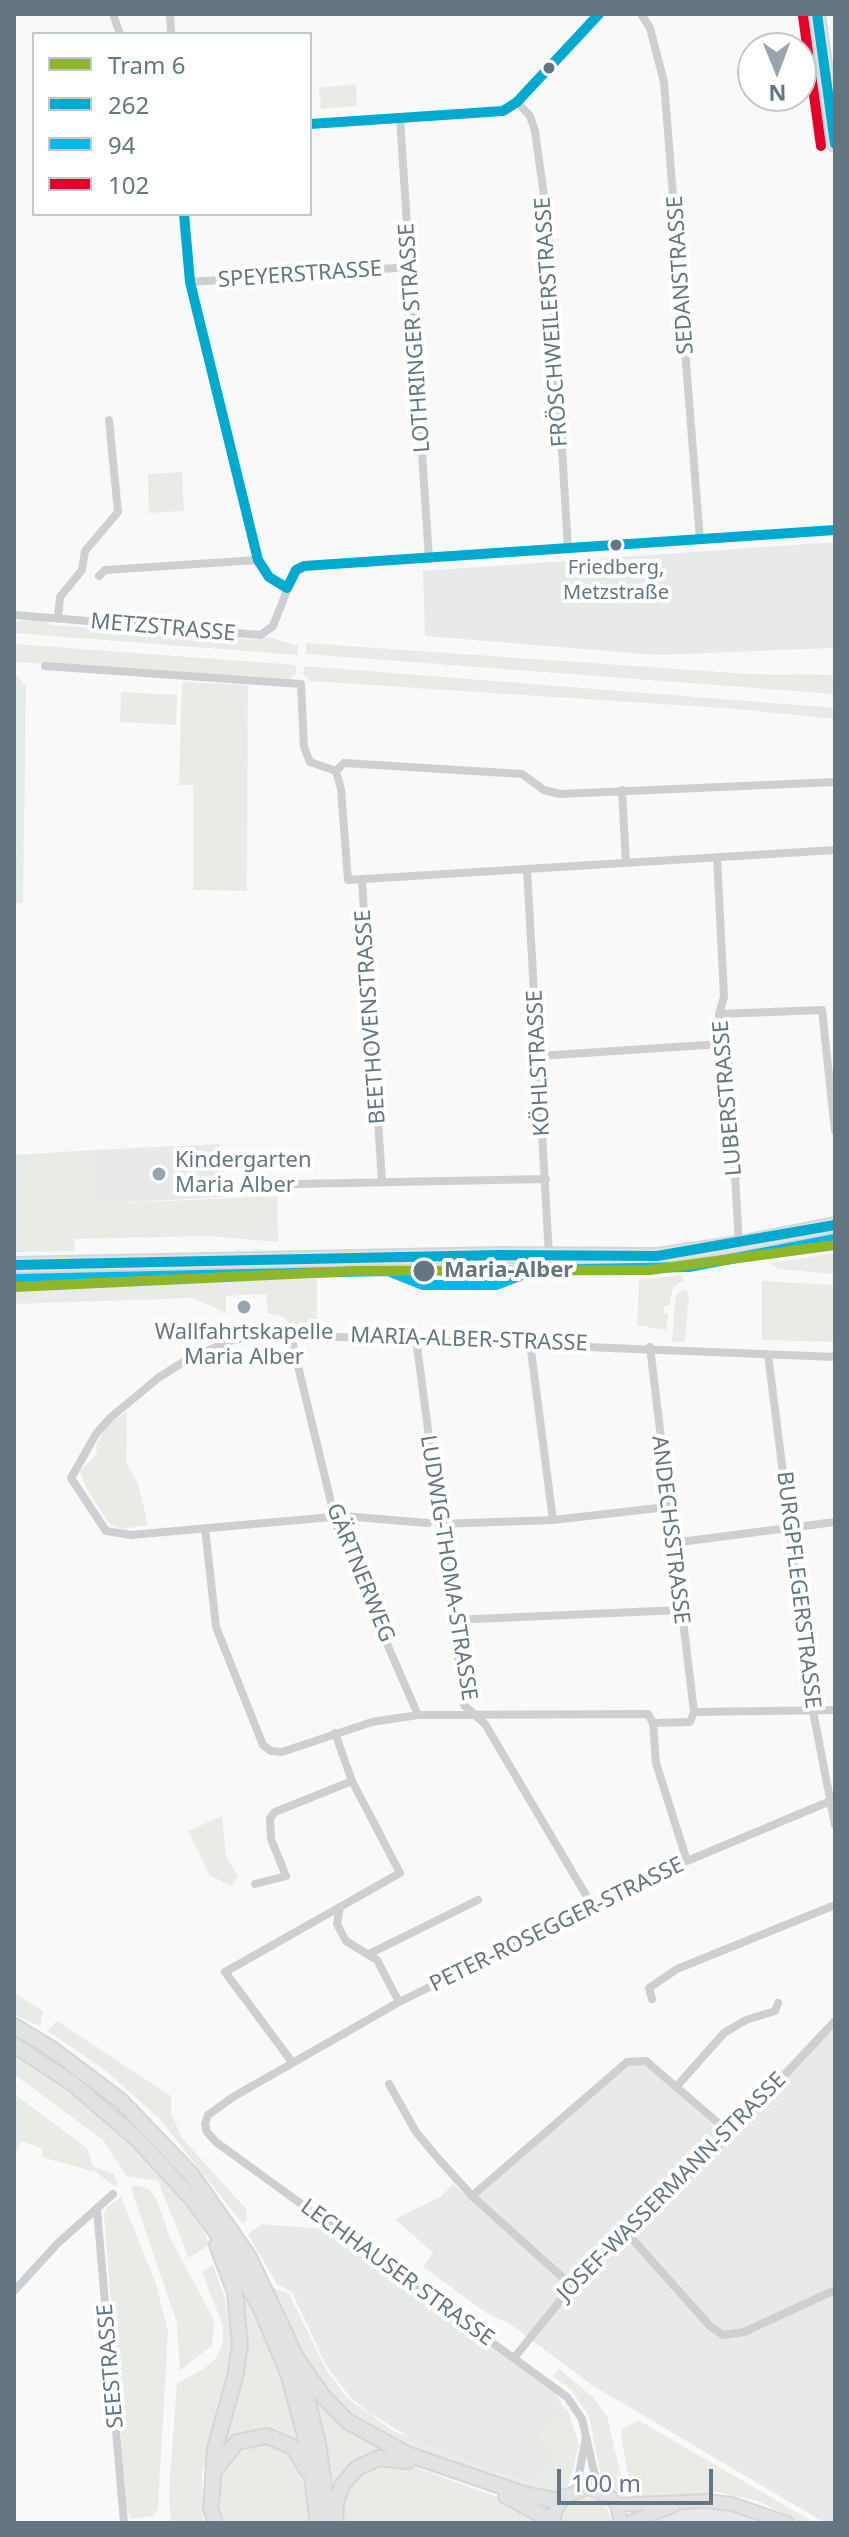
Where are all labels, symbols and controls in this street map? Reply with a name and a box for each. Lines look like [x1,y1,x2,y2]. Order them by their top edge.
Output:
legend [32,32,312,216]
north arrow [737,32,817,112]
text: Tram 6 [108,48,185,81]
unlabelled marker [541,60,557,76]
text: N [768,79,787,109]
text: 262 [108,88,149,121]
text: 94 [108,128,135,161]
text: 102 [108,168,149,201]
street label: SEDANSTRASSE [662,195,700,355]
street label: FRÖSCHWEILERSTRASSE [530,196,574,448]
street label: LOTHRINGER STRASSE [394,222,436,454]
street label: SPEYERSTRASSE [217,256,383,294]
marker: Friedberg, Metzstraße [608,537,624,553]
place label: Friedberg, Metzstraße [563,556,669,603]
street label: METZSTRASSE [89,609,237,647]
street label: BEETHOVENSTRASSE [350,909,392,1125]
street label: KÖHLSTRASSE [522,989,556,1137]
street label: LUBERSTRASSE [708,1019,748,1177]
place label: Kindergarten Maria Alber [175,1148,312,1200]
marker: Kindergarten Maria Alber [150,1165,168,1183]
marker: Maria-Alber [411,1258,437,1284]
place label: Maria-Alber [444,1258,573,1284]
marker: Wallfahrtskapelle Maria Alber [235,1298,253,1316]
place label: Wallfahrtskapelle Maria Alber [155,1320,333,1372]
street label: MARIA-ALBER-STRASSE [350,1323,588,1357]
street label: LUDWIG-THOMA-STRASSE [414,1433,482,1703]
street label: ANDECHSSTRASSE [645,1434,695,1626]
street label: BURGPFLEGERSTRASSE [770,1470,826,1710]
street label: GÄRTNERWEG [320,1500,400,1646]
street label: PETER-ROSEGGER-STRASSE [426,1852,688,1998]
street label: JOSEF-WASSERMANN-STRASSE [552,2067,792,2307]
street label: LECHHAUSER STRASSE [295,2194,499,2352]
street label: SEESTRASSE [92,2303,130,2429]
scale bar [561,2453,717,2503]
text: 100 m [571,2466,641,2499]

